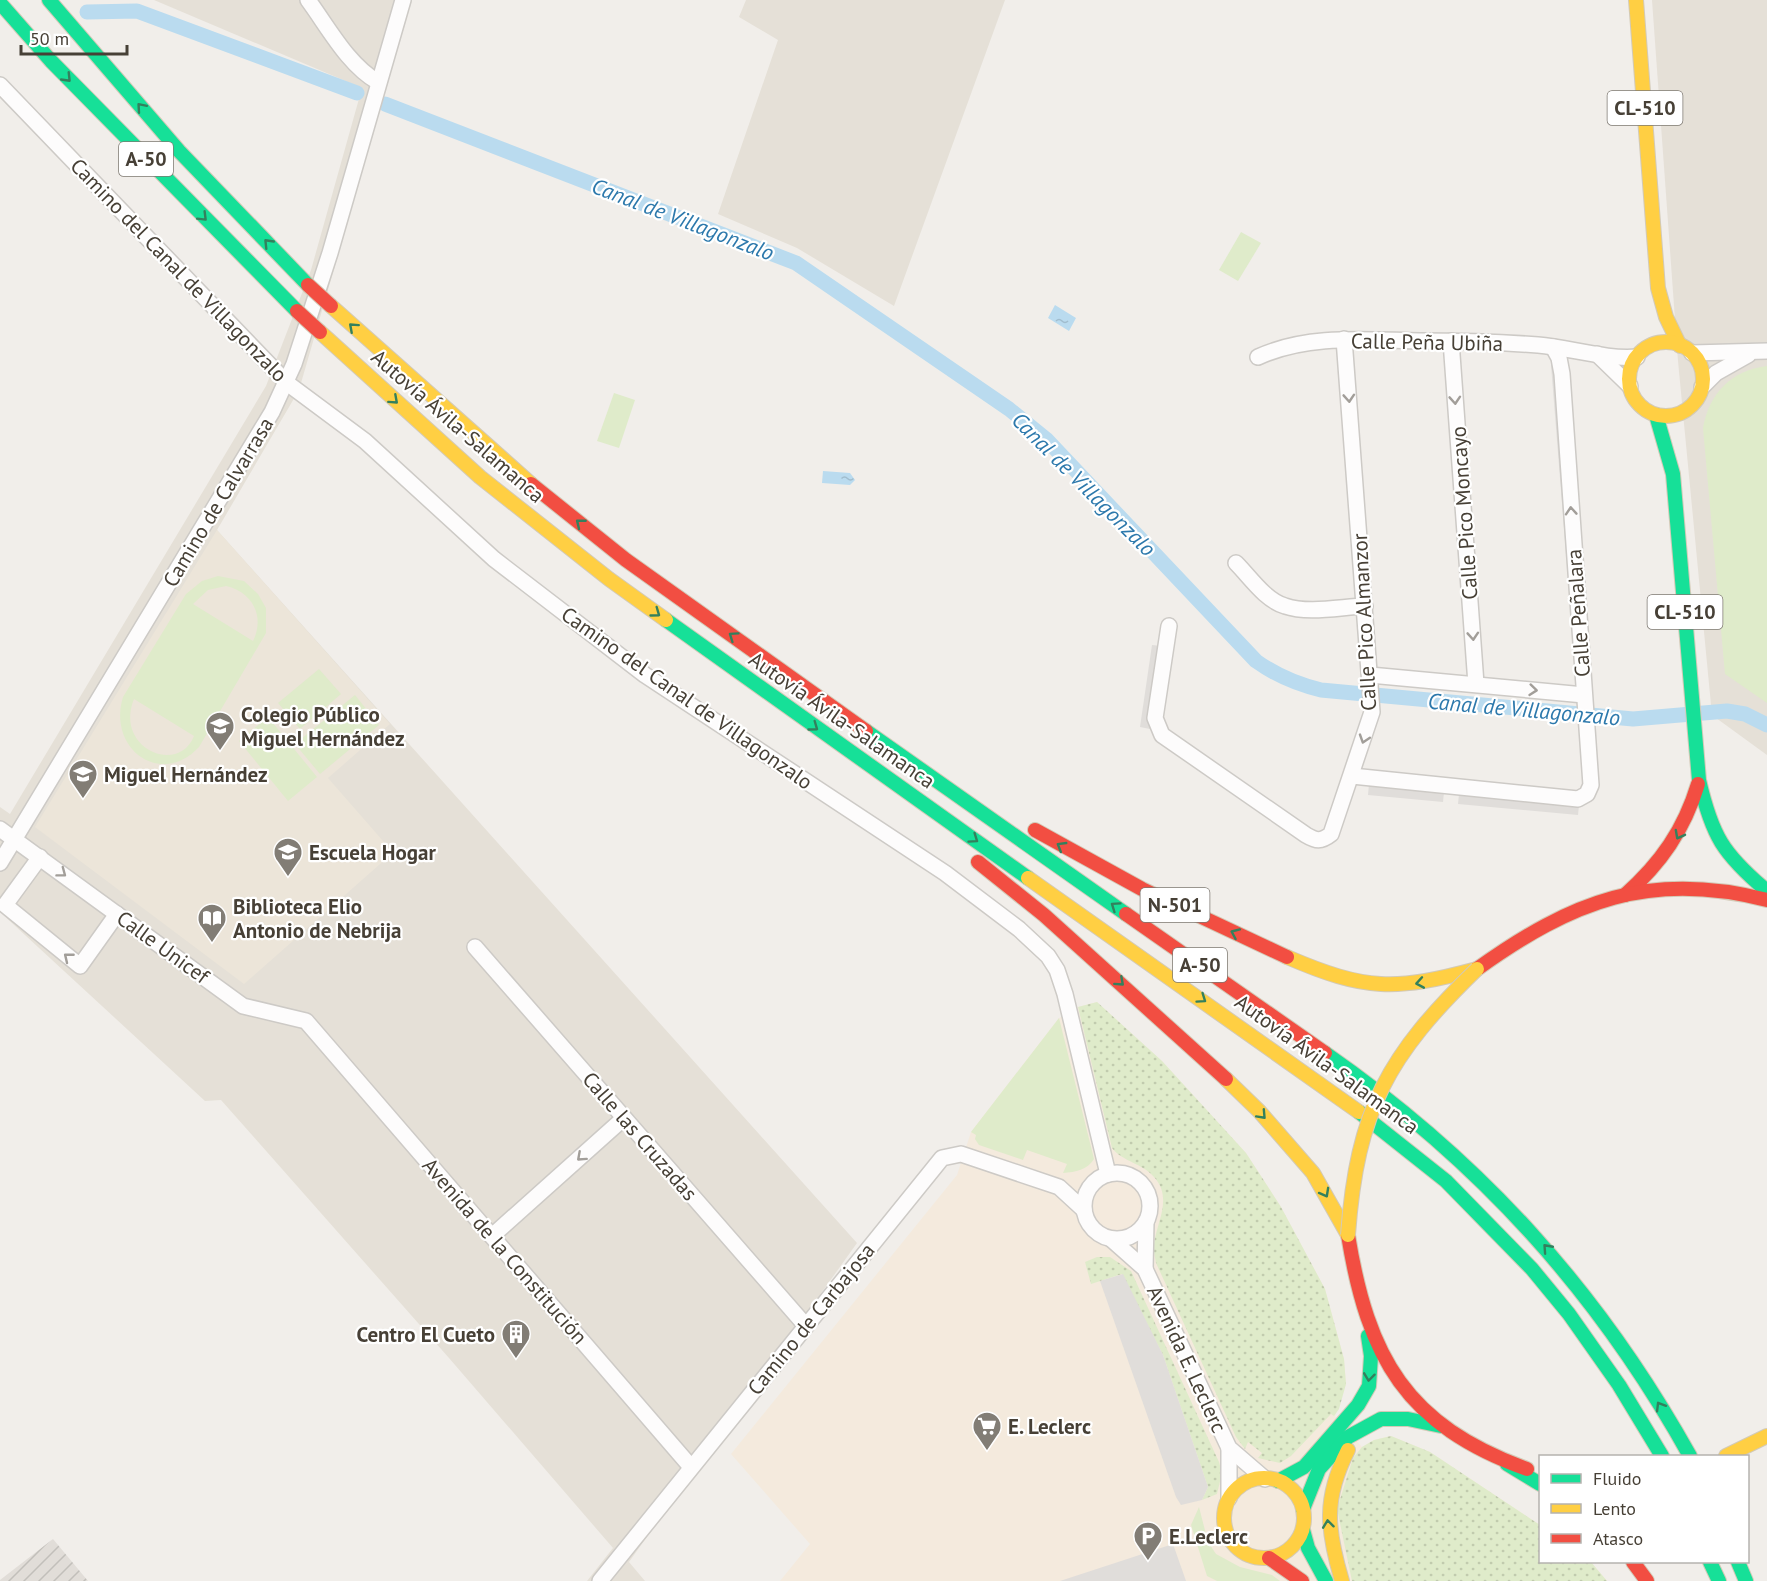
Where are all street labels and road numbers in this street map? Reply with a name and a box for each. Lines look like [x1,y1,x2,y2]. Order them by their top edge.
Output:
road number: CL-510 [1608,91,1682,125]
road number: A-50 [119,142,173,176]
street label: Camino del Canal de Villagonzalo [65,152,293,388]
street label: Calle Peña Ubiña [1351,327,1503,357]
street label: Autovía Ávila-Salamanca [366,343,550,509]
street label: Camino de Calvarrasa [157,412,279,592]
street label: Calle Pico Moncayo [1444,425,1484,601]
street label: Calle Pico Almanzor [1346,532,1382,712]
street label: Calle Peñalara [1560,548,1596,678]
road number: CL-510 [1648,595,1722,629]
street label: Camino del Canal de Villagonzalo [556,601,818,795]
street label: Autovía Ávila-Salamanca [744,646,940,794]
road number: N-501 [1140,888,1210,922]
street label: Calle Unicef [111,904,216,990]
road number: A-50 [1173,948,1227,982]
street label: Autovía Ávila-Salamanca [1230,988,1424,1140]
street label: Calle las Cruzadas [577,1066,703,1206]
street label: Avenida de la Constitución [417,1152,593,1350]
street label: Camino de Carbajosa [741,1238,881,1400]
street label: Avenida E. Leclerc [1141,1281,1233,1437]

